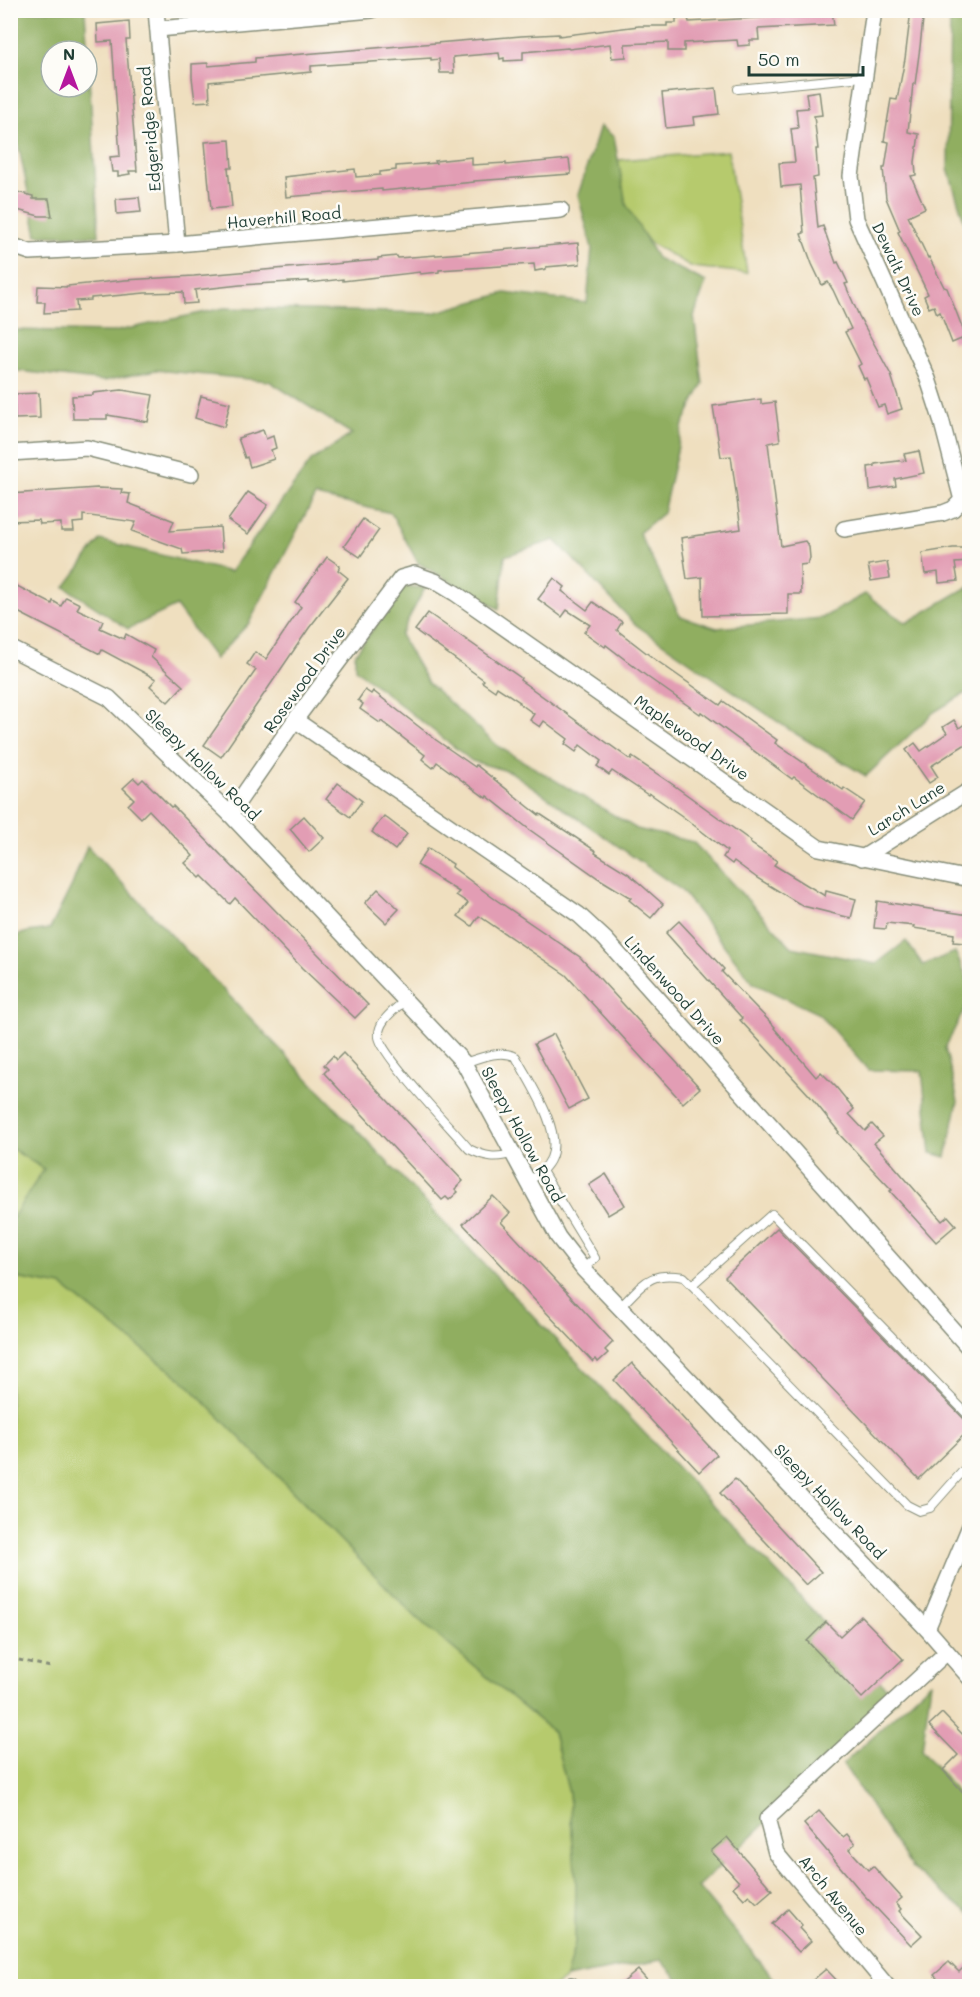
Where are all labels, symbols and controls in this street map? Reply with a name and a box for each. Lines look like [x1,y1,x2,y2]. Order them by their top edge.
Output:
north arrow [39,39,99,99]
scale bar [749,39,863,77]
text: N [63,43,75,64]
text: 50 m [758,47,800,71]
street label: Edgeridge Road [133,65,165,193]
street label: Haverhill Road [226,202,342,232]
street label: Dewalt Drive [868,218,930,320]
street label: Rosewood Drive [258,622,350,736]
street label: Maplewood Drive [630,690,754,784]
street label: Sleepy Hollow Road [141,704,265,824]
street label: Larch Lane [863,776,949,840]
street label: Lindenwood Drive [620,931,730,1049]
street label: Sleepy Hollow Road [477,1062,569,1206]
street label: Sleepy Hollow Road [770,1439,890,1563]
street label: Arch Avenue [795,1850,873,1940]

